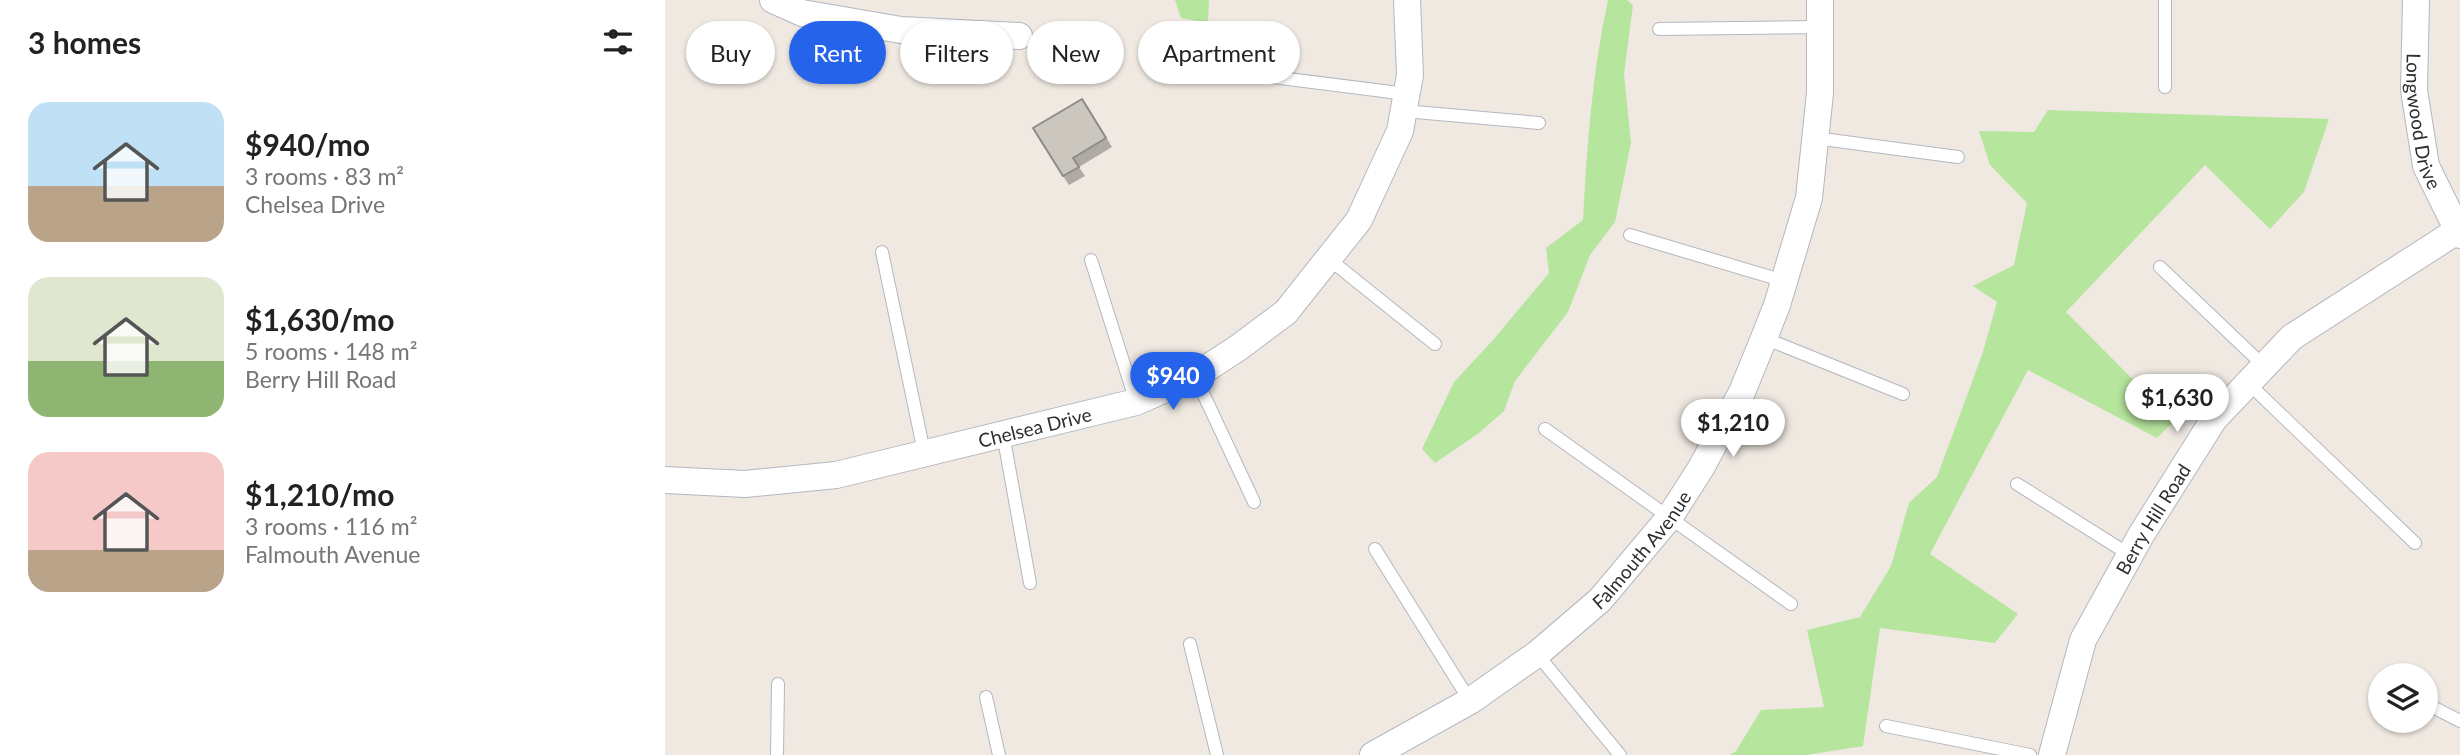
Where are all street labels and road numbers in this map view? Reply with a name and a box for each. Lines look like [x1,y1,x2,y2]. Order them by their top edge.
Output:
street label: Longwood Drive [2402,53,2447,192]
street label: Chelsea Drive [976,402,1094,452]
street label: Berry Hill Road [2110,459,2195,578]
street label: Falmouth Avenue [1587,486,1695,613]

